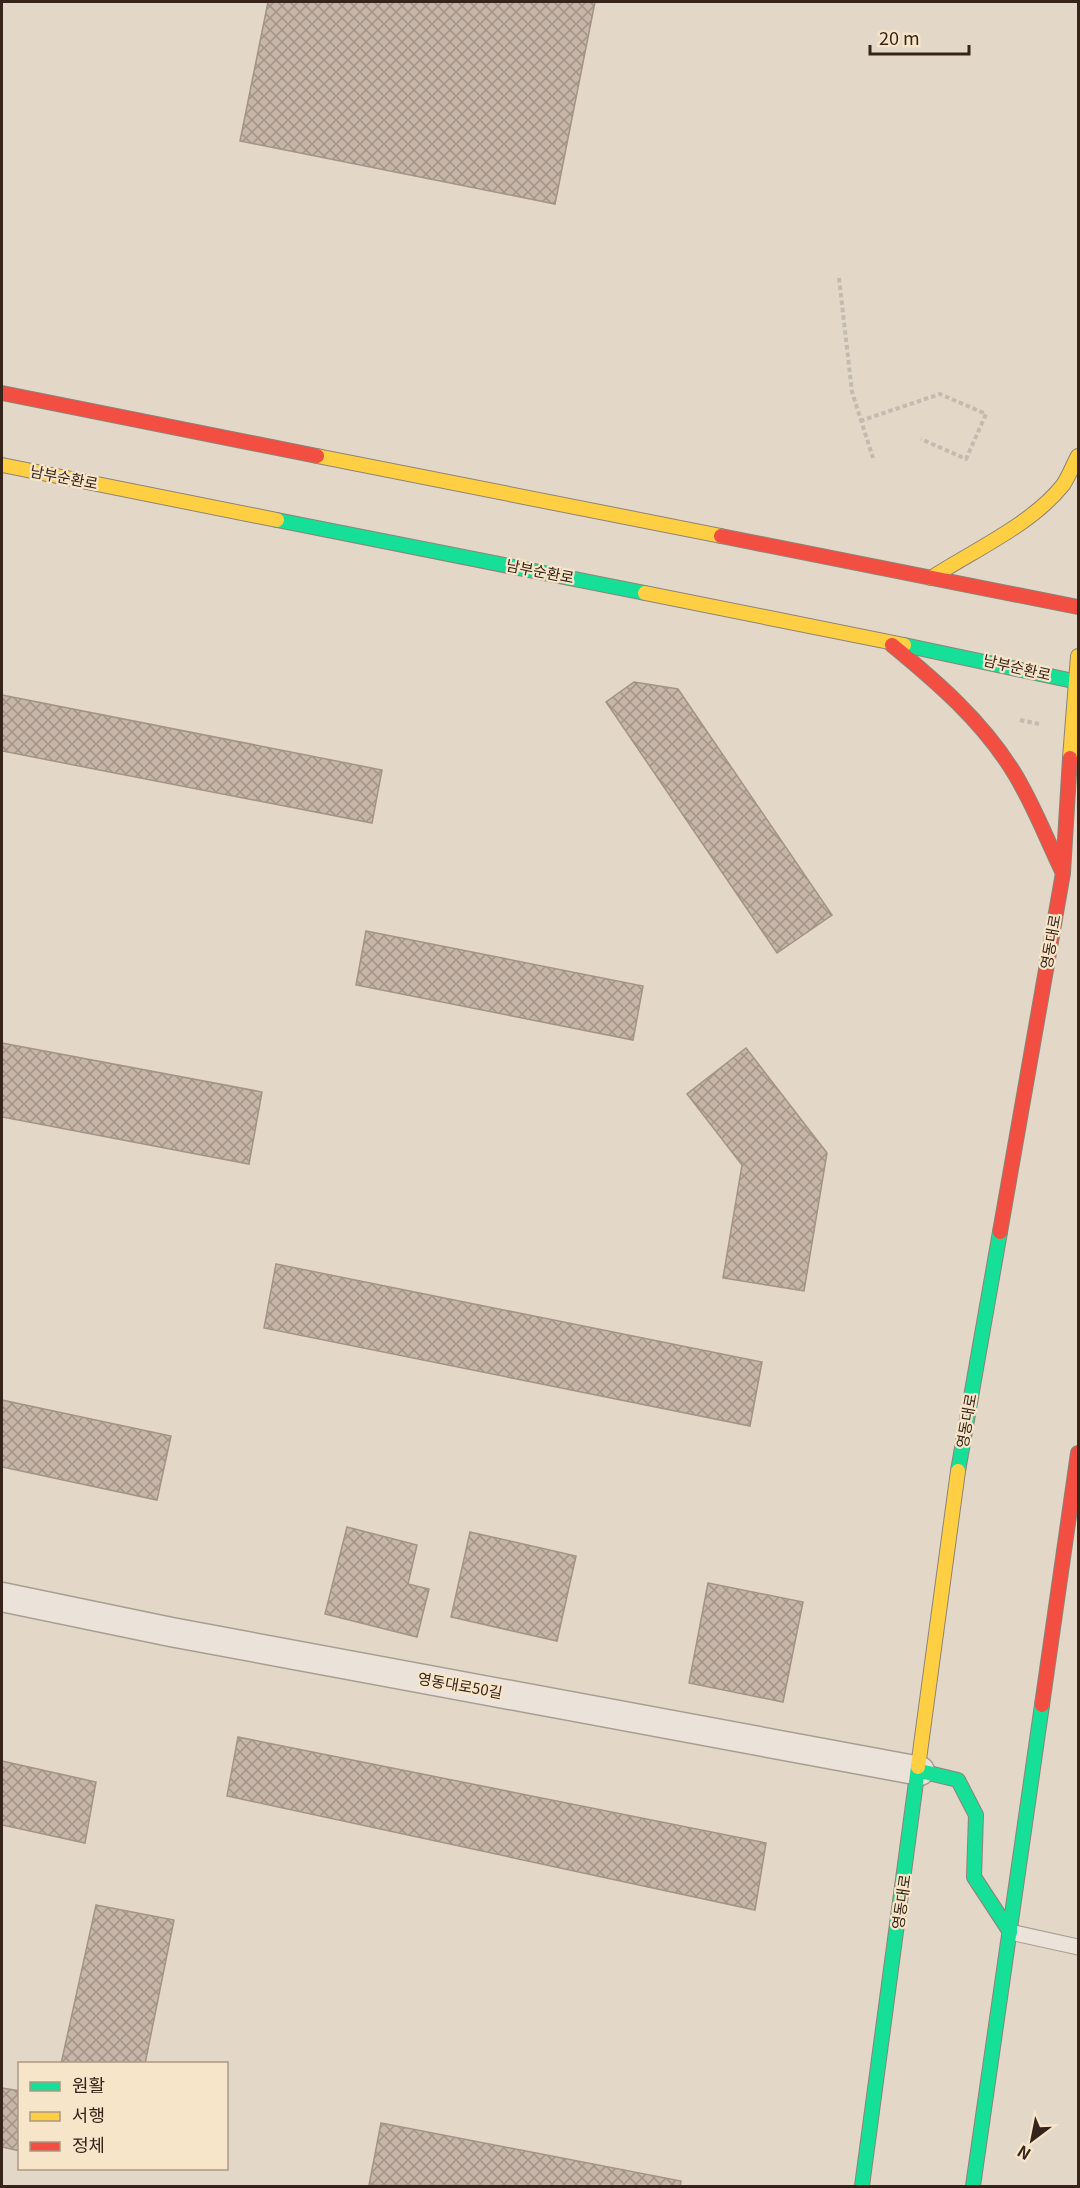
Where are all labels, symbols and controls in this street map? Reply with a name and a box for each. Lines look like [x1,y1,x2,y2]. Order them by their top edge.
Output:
scale bar [870,18,969,56]
text: 20 m [879,24,920,50]
street label: 남부순환로 [28,460,100,493]
street label: 남부순환로 [504,554,576,587]
street label: 남부순환로 [981,649,1053,685]
street label: 영동대로 [1034,913,1065,971]
street label: 영동대로 [950,1392,981,1450]
street label: 영동대로50길 [416,1667,504,1702]
street label: 영동대로 [886,1873,915,1931]
legend [18,2062,228,2170]
text: 원활 [72,2071,105,2097]
text: 서행 [72,2101,105,2127]
north arrow [1002,2110,1062,2170]
text: 정체 [72,2131,105,2157]
text: N [1012,2140,1035,2167]

